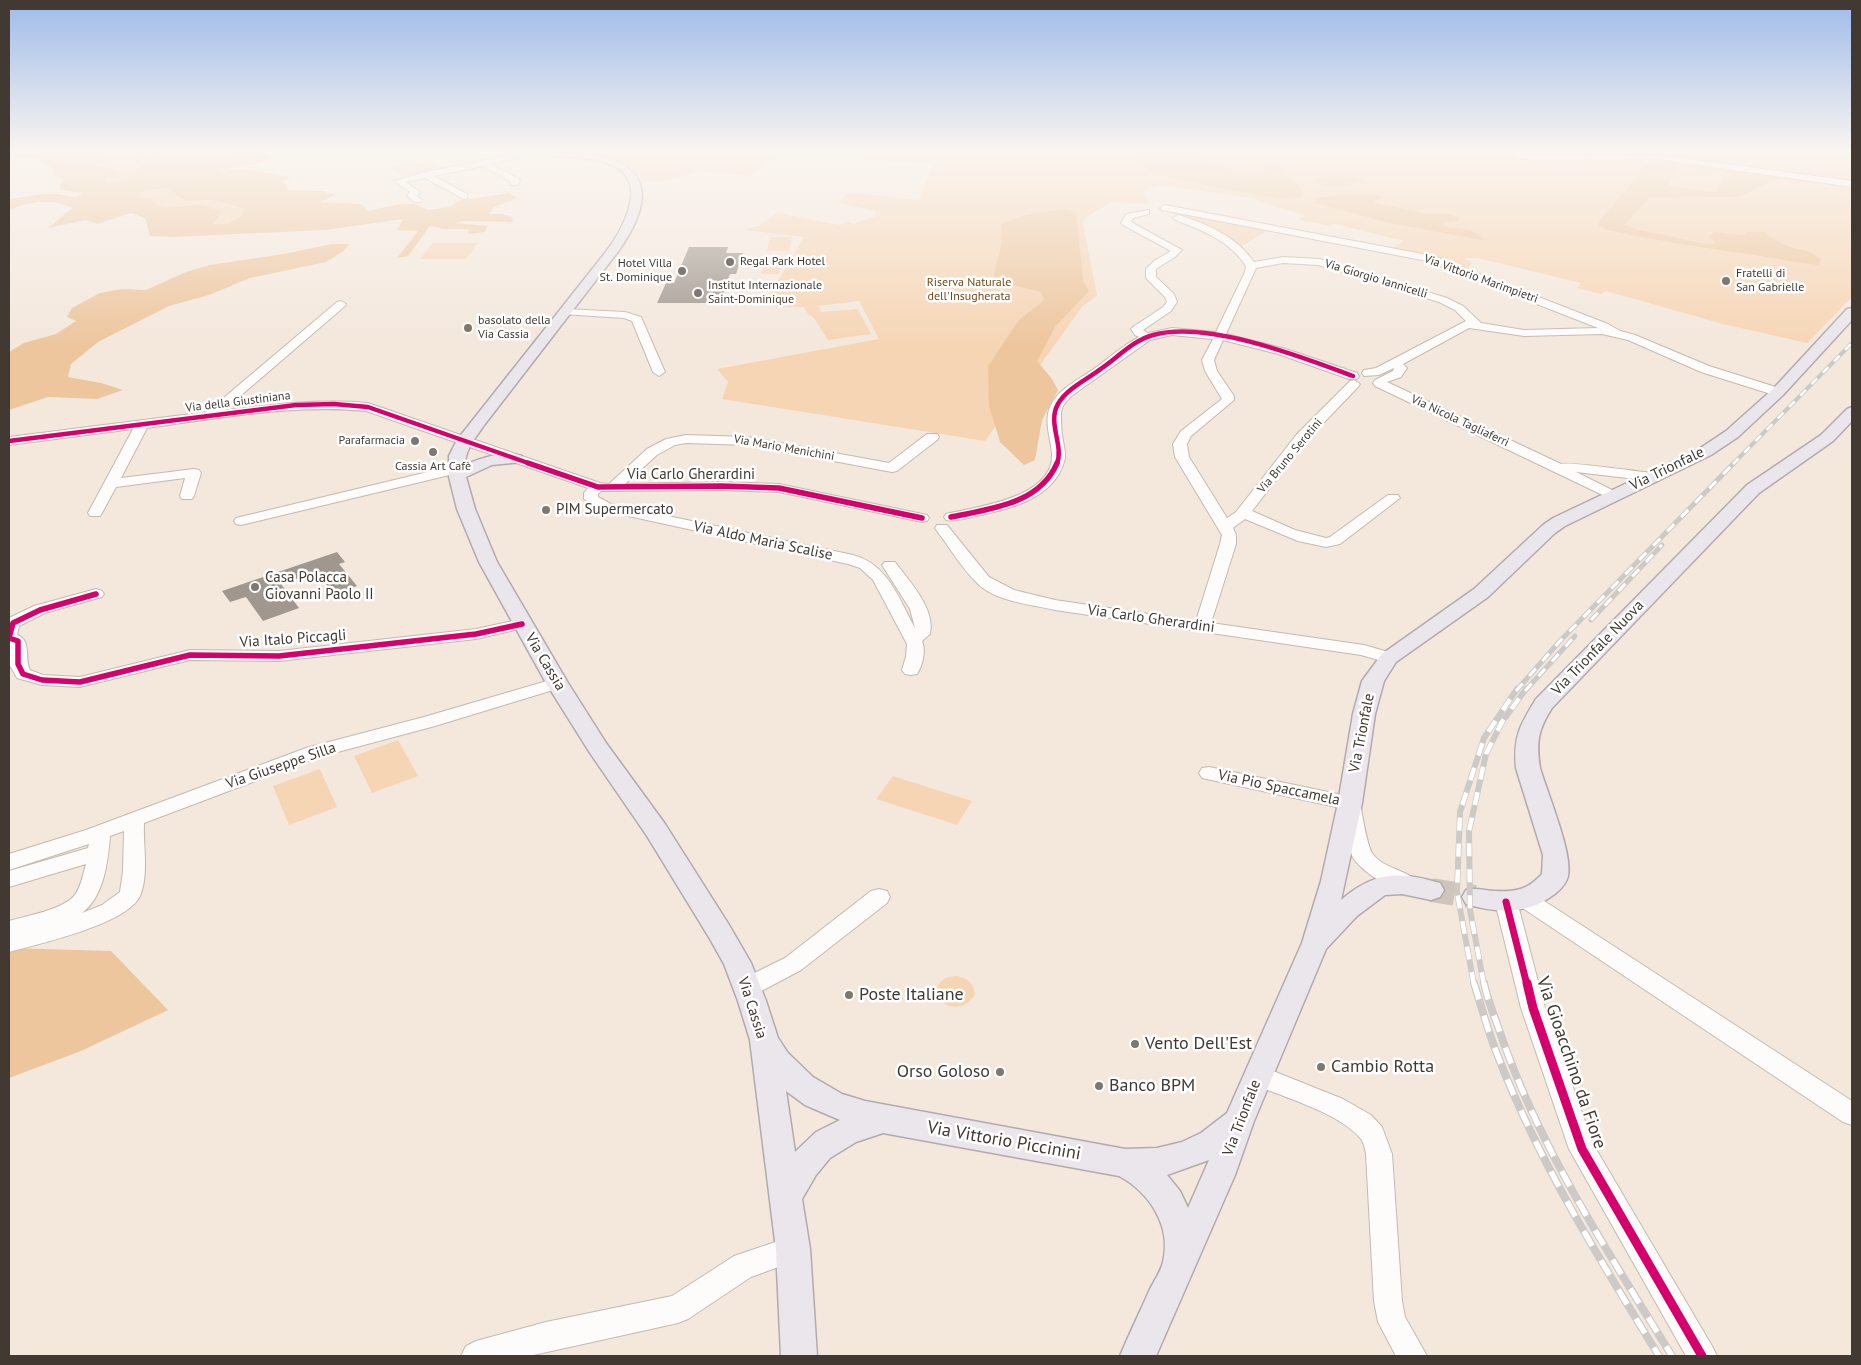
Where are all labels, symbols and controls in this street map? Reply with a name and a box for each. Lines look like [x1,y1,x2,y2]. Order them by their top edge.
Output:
street label: Via Vittorio Marimpietri [1422,252,1540,306]
place label: Regal Park Hotel [740,255,825,269]
marker: Regal Park Hotel [724,256,736,268]
place label: Hotel Villa St. Dominique [600,257,672,285]
street label: Via Giorgio Iannicelli [1323,257,1429,301]
marker: Hotel Villa St. Dominique [676,265,688,277]
place label: Fratelli di San Gabrielle [1736,267,1804,295]
marker: Fratelli di San Gabrielle [1720,275,1732,287]
park label: Riserva Naturale dell'Insugherata [927,276,1011,304]
place label: Institut Internazionale Saint-Dominique [708,279,822,307]
marker: Institut Internazionale Saint-Dominique [692,287,704,299]
place label: basolato della Via Cassia [478,314,550,342]
marker: basolato della Via Cassia [462,322,474,334]
street label: Via della Giustiniana [185,388,291,416]
street label: Via Nicola Tagliaferri [1409,392,1511,450]
street label: Via Bruno Serotini [1255,416,1325,496]
street label: Via Mario Menichini [733,432,835,464]
place label: Parafarmacia [339,434,405,448]
marker: Parafarmacia [409,435,421,447]
street label: Via Trionfale [1627,443,1707,495]
marker: Cassia Art Cafè [427,446,439,458]
place label: Cassia Art Cafè [395,460,471,474]
street label: Via Carlo Gherardini [627,466,755,484]
place label: PIM Supermercato [556,501,674,519]
marker: PIM Supermercato [540,504,552,516]
street label: Via Aldo Maria Scalise [692,517,834,565]
place label: Casa Polacca Giovanni Paolo II [265,569,374,604]
marker: Casa Polacca Giovanni Paolo II [249,581,261,593]
street label: Via Trionfale Nuova [1548,597,1648,699]
street label: Via Carlo Gherardini [1086,601,1216,637]
street label: Via Italo Piccagli [239,626,347,652]
street label: Via Cassia [521,630,569,694]
street label: Via Trionfale [1346,692,1378,774]
street label: Via Giuseppe Silla [224,739,338,793]
street label: Via Pio Spaccamela [1216,766,1342,810]
street label: Via Gioacchino da Fiore [1531,974,1611,1152]
street label: Via Cassia [734,975,770,1041]
place label: Poste Italiane [859,984,964,1006]
marker: Poste Italiane [843,989,855,1001]
place label: Vento Dell'Est [1145,1033,1252,1055]
marker: Vento Dell'Est [1129,1038,1141,1050]
place label: Cambio Rotta [1331,1056,1434,1078]
place label: Orso Goloso [897,1061,990,1083]
marker: Cambio Rotta [1315,1061,1327,1073]
marker: Orso Goloso [994,1066,1006,1078]
place label: Banco BPM [1109,1075,1195,1097]
street label: Via Trionfale [1219,1077,1265,1159]
marker: Banco BPM [1093,1080,1105,1092]
street label: Via Vittorio Piccinini [925,1117,1083,1165]

